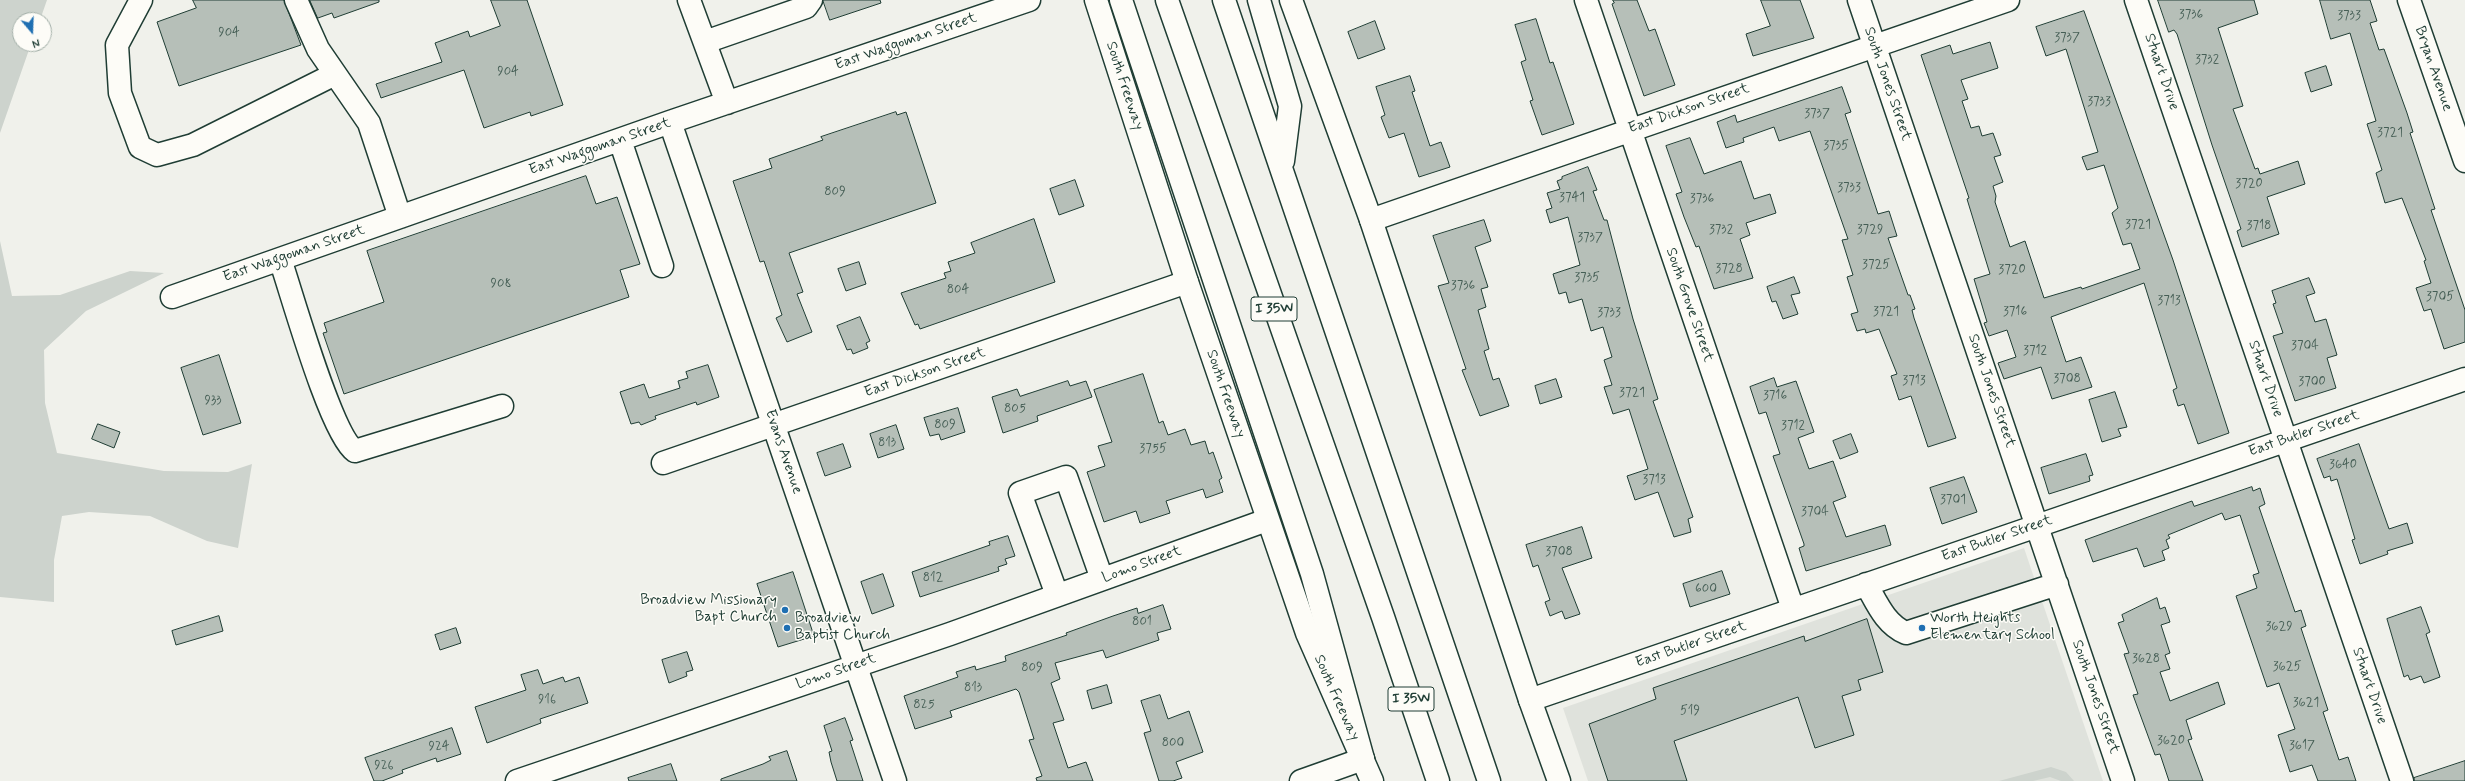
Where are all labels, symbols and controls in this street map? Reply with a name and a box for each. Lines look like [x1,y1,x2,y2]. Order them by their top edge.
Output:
house number: 3736 [2179,7,2203,23]
house number: 3733 [2337,8,2361,24]
street label: East Waggoman Street [833,9,979,75]
north arrow [12,12,52,52]
street label: Bryan Avenue [2410,24,2456,114]
house number: 904 [218,25,240,41]
street label: South Jones Street [1859,25,1915,143]
house number: 3737 [2054,30,2080,46]
street label: Stuart Drive [2139,31,2183,113]
text: N [30,35,41,50]
street label: South Freeway [1101,39,1147,133]
house number: 3732 [2195,52,2219,68]
house number: 904 [497,64,519,80]
street label: East Dickson Street [1626,80,1752,138]
house number: 3733 [2087,94,2111,110]
house number: 3737 [1804,106,1830,122]
street label: East Waggoman Street [527,114,673,180]
house number: 3721 [2377,125,2403,141]
house number: 3735 [1823,138,1849,154]
house number: 3720 [2235,176,2263,192]
house number: 3733 [1837,180,1861,196]
house number: 809 [824,184,846,200]
house number: 3741 [1559,190,1585,206]
house number: 3736 [1690,191,1714,207]
house number: 3721 [2125,217,2151,233]
house number: 3718 [2247,218,2271,234]
street label: East Waggoman Street [221,221,367,287]
house number: 3732 [1709,222,1733,238]
house number: 3729 [1857,222,1883,238]
house number: 3737 [1577,230,1603,246]
street label: South Grove Street [1661,246,1717,364]
house number: 3725 [1862,257,1890,273]
house number: 3728 [1715,261,1743,277]
house number: 3720 [1998,262,2026,278]
house number: 3735 [1574,270,1600,286]
house number: 908 [491,276,511,292]
house number: 3736 [1451,278,1475,294]
house number: 804 [947,282,969,298]
house number: 3705 [2426,289,2454,305]
house number: 3713 [2157,293,2181,309]
road number: I 35W [1251,297,1297,321]
house number: 3721 [1873,304,1899,320]
house number: 3716 [2003,304,2027,320]
house number: 3733 [1597,305,1621,321]
street label: South Jones Street [1963,332,2019,450]
street label: Stuart Drive [2243,338,2287,420]
house number: 3704 [2291,338,2319,354]
house number: 3712 [2023,343,2047,359]
street label: East Dickson Street [862,344,988,402]
street label: South Freeway [1202,348,1248,440]
house number: 3708 [2053,371,2081,387]
house number: 3713 [1902,373,1926,389]
house number: 3700 [2298,374,2326,390]
house number: 3721 [1619,385,1645,401]
house number: 3716 [1763,388,1787,404]
house number: 933 [204,393,222,409]
house number: 805 [1004,401,1026,417]
street label: Evans Avenue [760,407,806,497]
street label: East Butler Street [2246,407,2362,461]
house number: 809 [934,417,956,433]
house number: 3712 [1781,418,1805,434]
house number: 813 [878,435,896,451]
house number: 3755 [1139,441,1167,457]
house number: 3640 [2329,457,2357,473]
house number: 3713 [1642,472,1666,488]
house number: 3701 [1940,492,1966,508]
house number: 3704 [1801,504,1829,520]
street label: East Butler Street [1939,512,2055,566]
street label: Lomo Street [1100,542,1184,588]
house number: 3708 [1545,544,1573,560]
house number: 812 [923,570,943,586]
house number: 600 [1695,581,1717,597]
place label: Broadview Missionary Bapt Church [640,592,777,627]
marker: Broadview Missionary Bapt Church [780,605,790,615]
place label: Broadview Baptist Church [795,610,890,645]
place label: Worth Heights Elementary School [1930,610,2055,645]
house number: 801 [1132,614,1152,630]
street label: East Butler Street [1633,618,1749,672]
house number: 3629 [2265,619,2293,635]
marker: Broadview Baptist Church [782,623,792,633]
marker: Worth Heights Elementary School [1917,623,1927,633]
street label: South Jones Street [2067,638,2123,756]
street label: Stuart Drive [2347,645,2391,727]
street label: Lomo Street [794,650,878,694]
house number: 3628 [2132,651,2160,667]
street label: South Freeway [1309,652,1363,744]
house number: 3625 [2273,659,2301,675]
house number: 809 [1021,660,1043,676]
house number: 813 [964,680,982,696]
road number: I 35W [1388,687,1434,711]
house number: 916 [538,692,556,708]
house number: 3621 [2293,695,2319,711]
house number: 825 [913,697,935,713]
house number: 519 [1680,703,1700,719]
house number: 3620 [2157,733,2185,749]
house number: 800 [1162,735,1184,751]
house number: 3617 [2289,738,2315,754]
house number: 924 [429,739,449,755]
house number: 926 [374,758,394,774]

